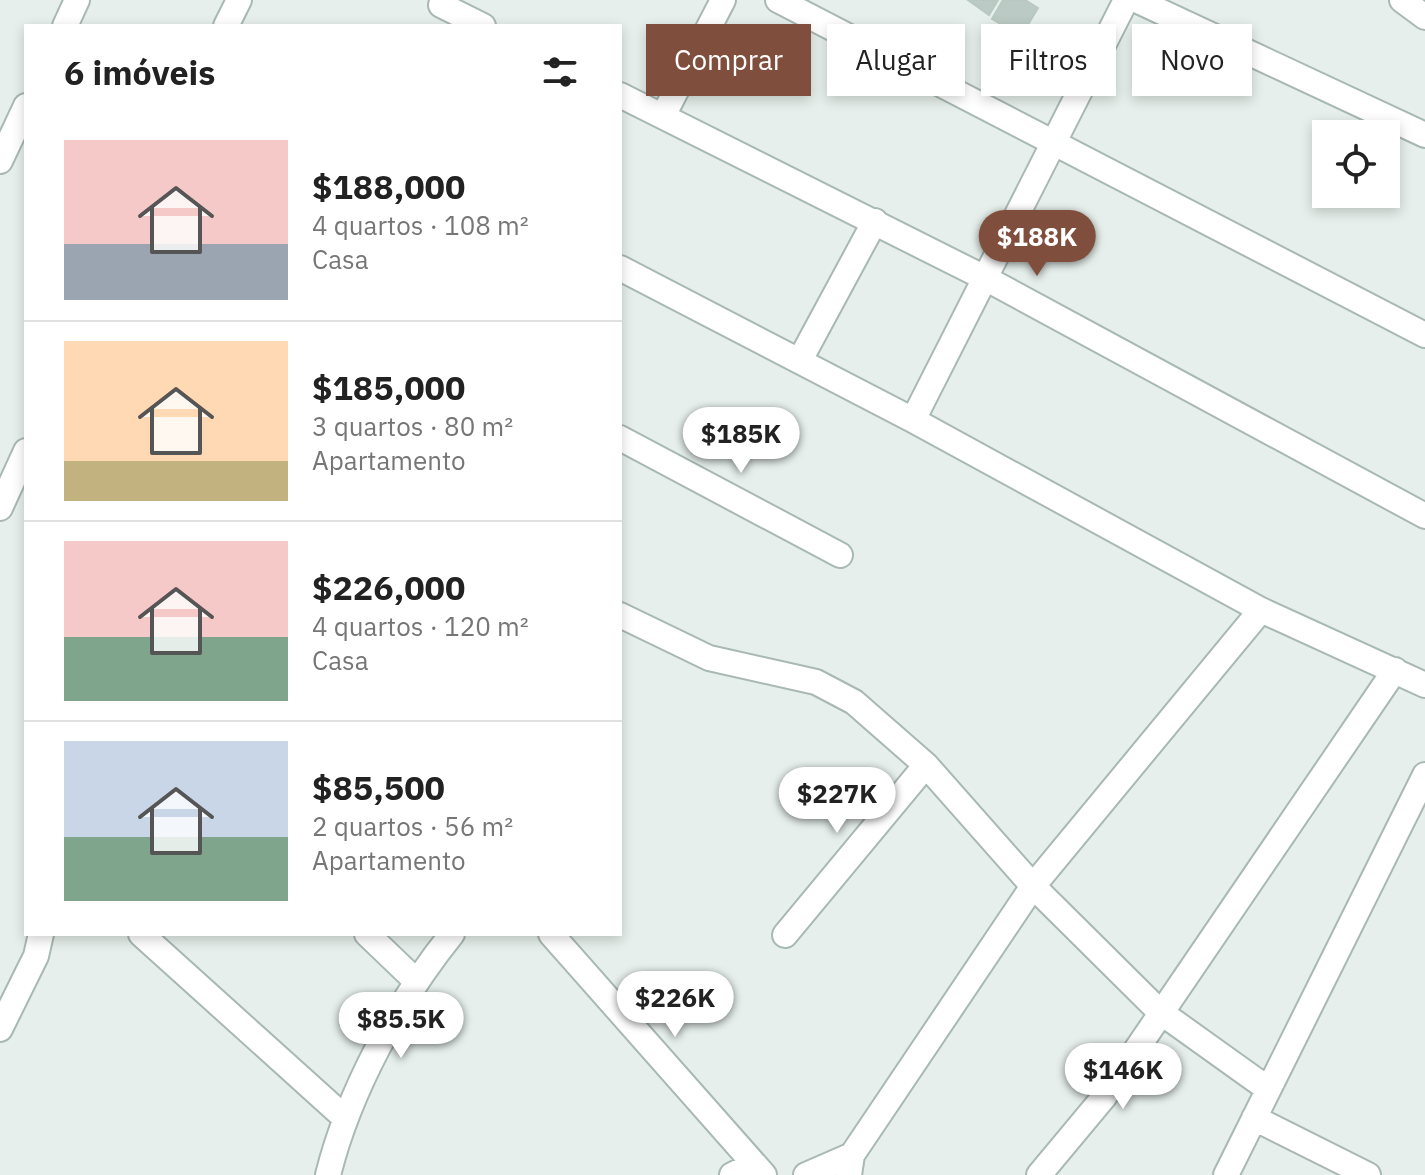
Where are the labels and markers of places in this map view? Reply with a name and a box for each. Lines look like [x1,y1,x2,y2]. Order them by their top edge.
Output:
pin: $188K [981,210,1093,278]
pin: $185K [685,407,797,475]
pin: $227K [781,767,893,835]
pin: $226K [619,971,731,1039]
pin: $85.5K [336,992,466,1060]
pin: $146K [1067,1043,1179,1111]

